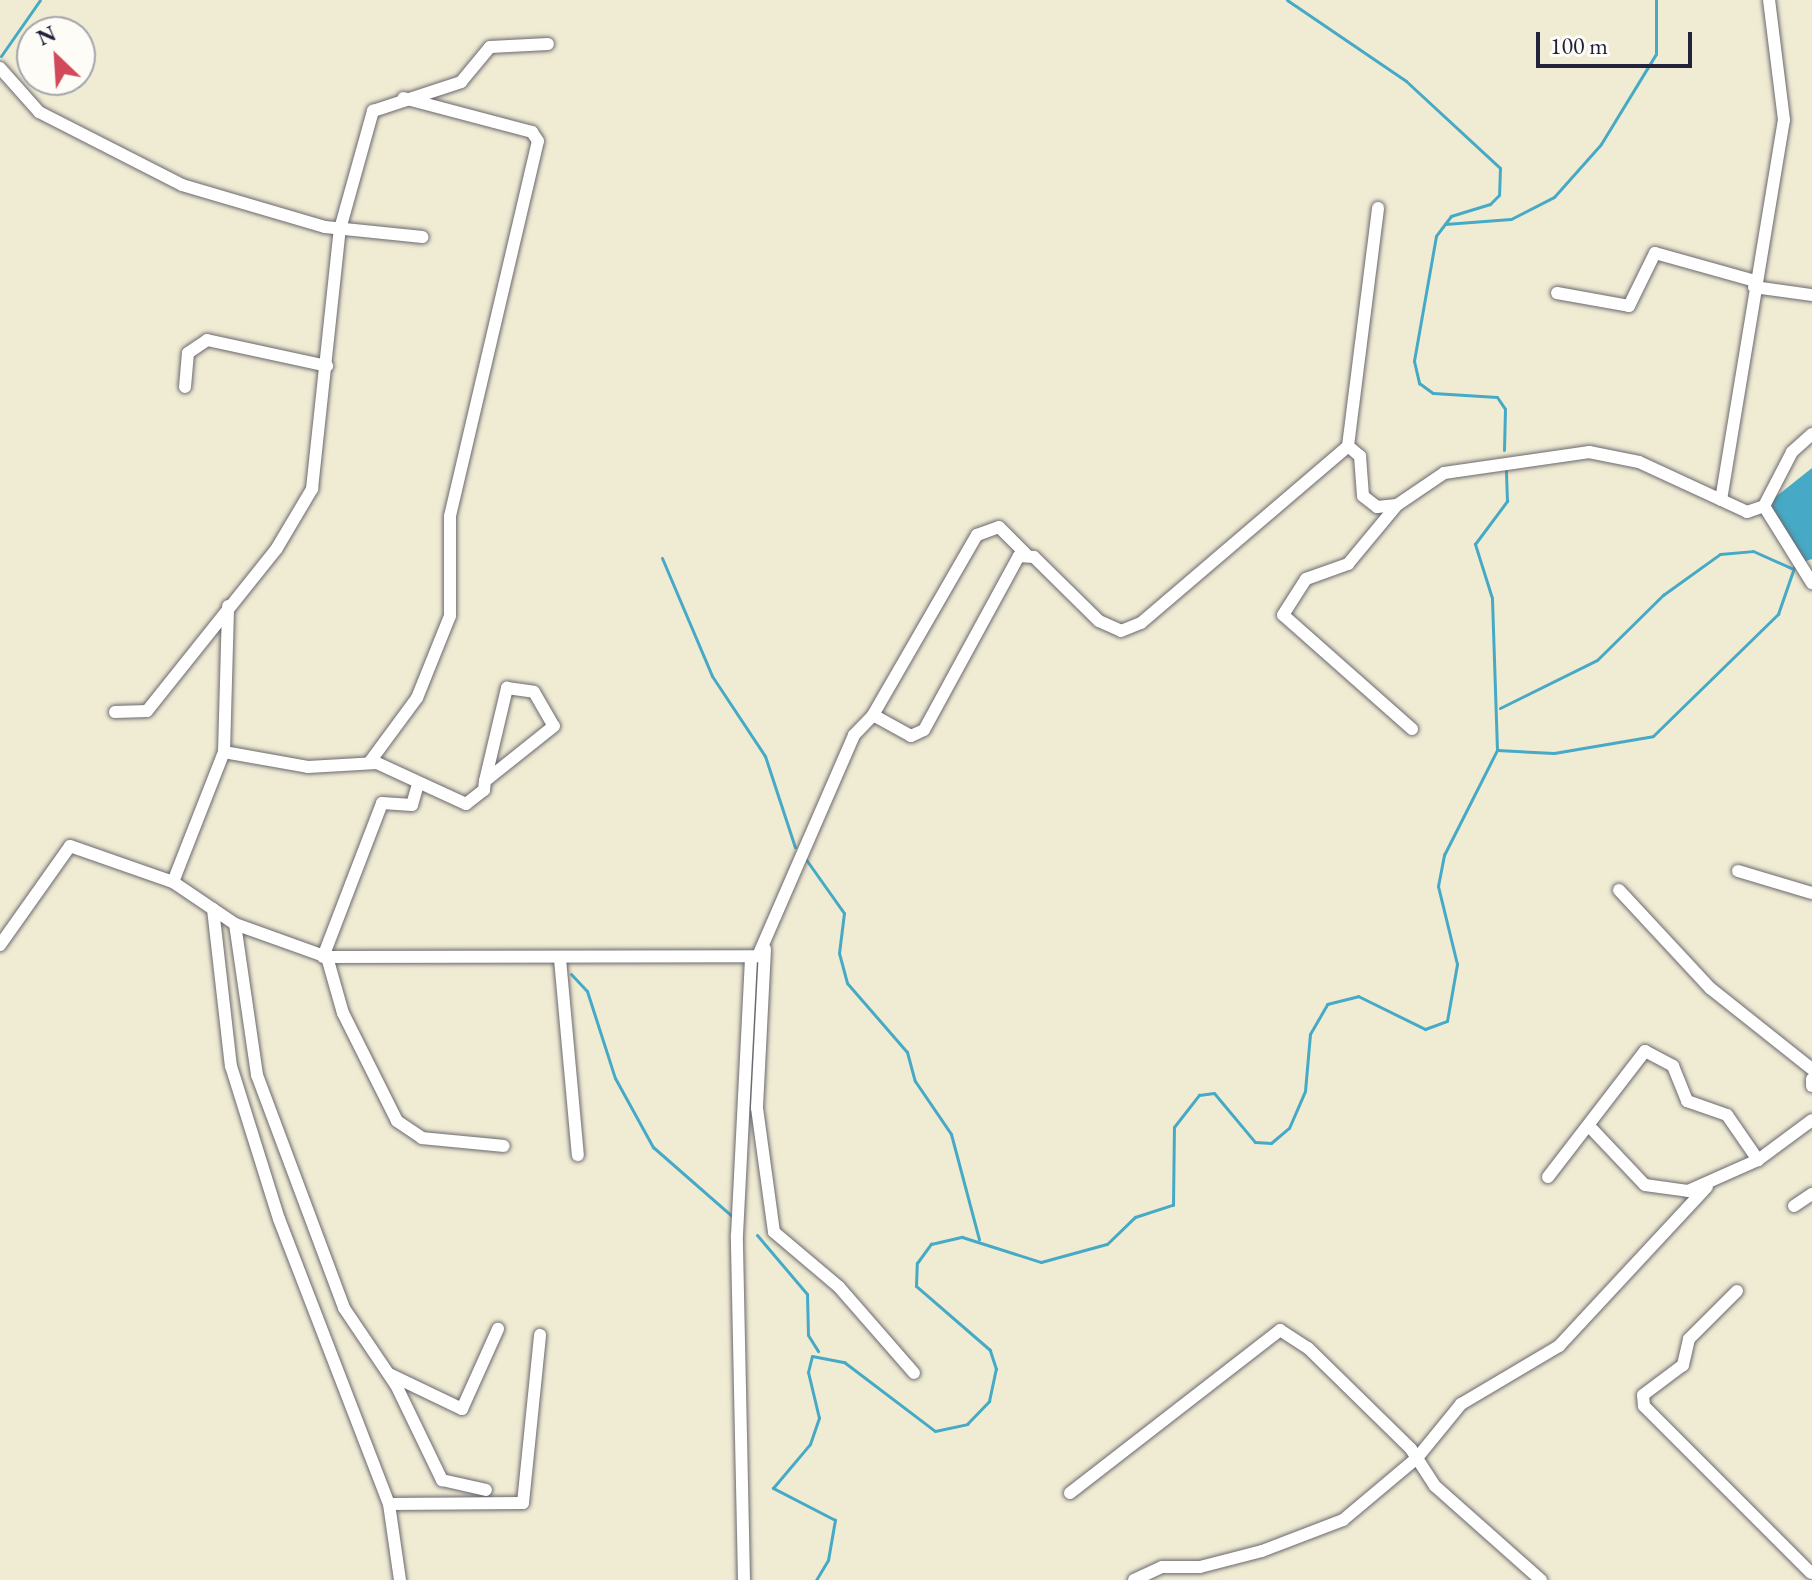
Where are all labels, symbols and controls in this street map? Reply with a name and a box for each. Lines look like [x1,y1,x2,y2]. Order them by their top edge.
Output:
north arrow [16,16,96,96]
scale bar [1540,16,1696,66]
text: N [32,19,61,53]
text: 100 m [1550,30,1608,61]

